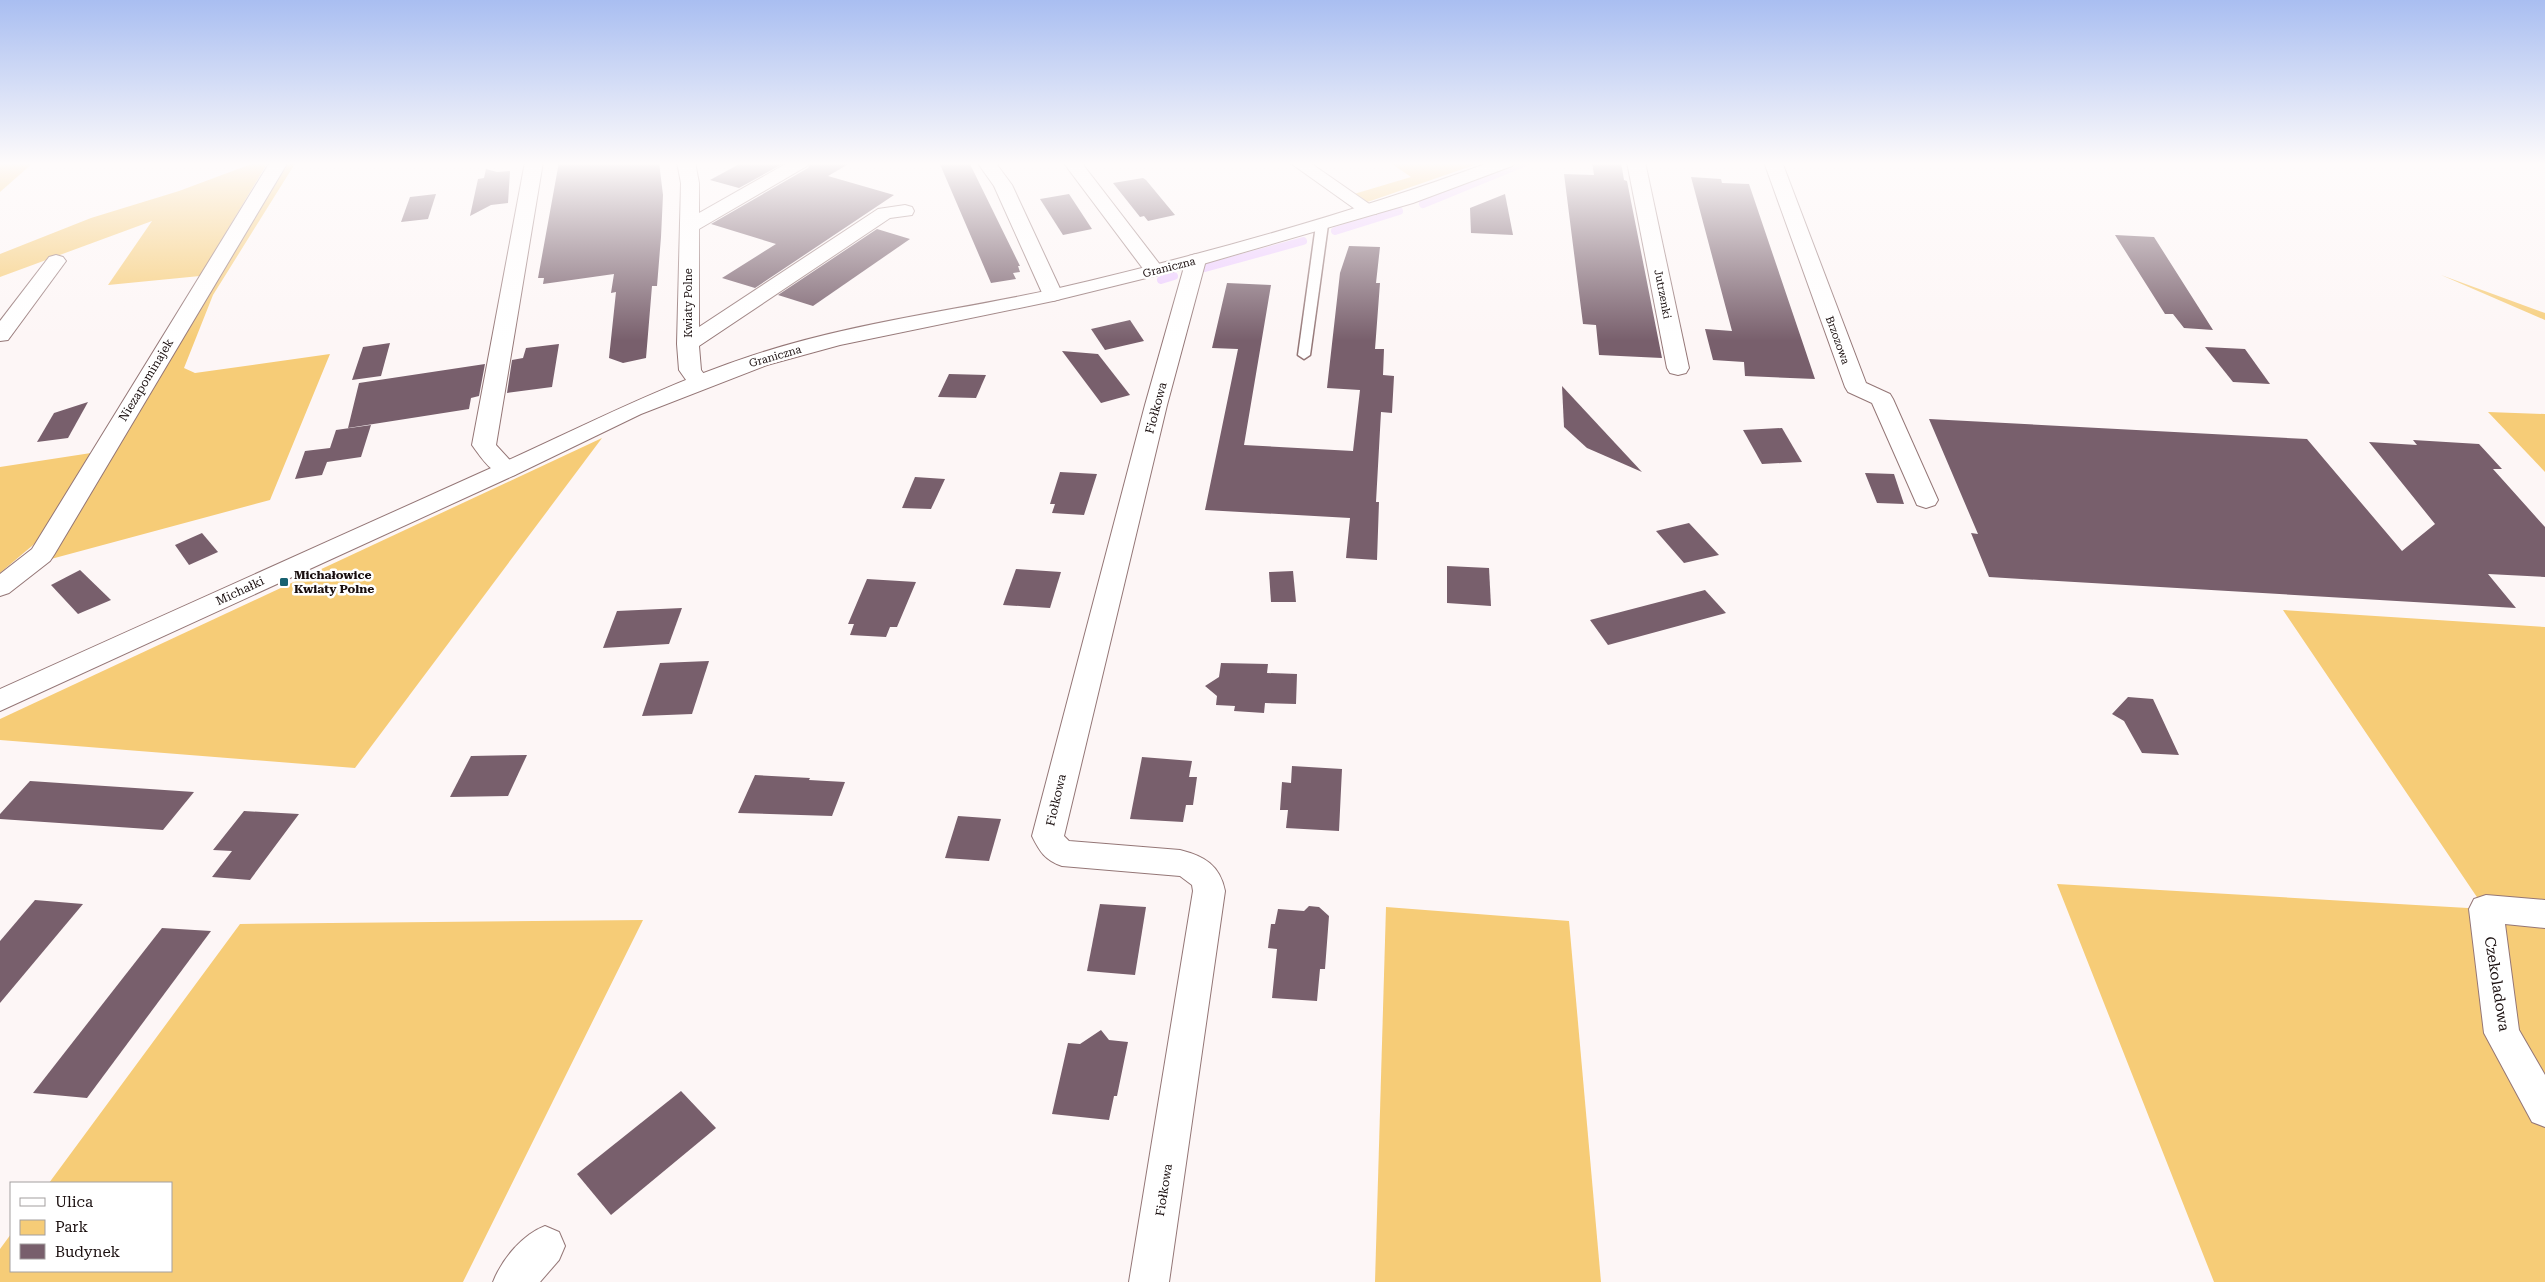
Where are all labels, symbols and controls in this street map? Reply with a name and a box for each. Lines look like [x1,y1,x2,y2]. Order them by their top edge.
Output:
street label: Graniczna [1141,255,1197,280]
street label: Kwiaty Polne [682,268,695,338]
street label: Jutrzenki [1651,268,1674,320]
street label: Brzozowa [1823,314,1852,366]
street label: Niezapominajek [116,336,176,424]
street label: Graniczna [747,343,803,370]
street label: Fiołkowa [1142,380,1170,435]
place label: Michałowice Kwiaty Polne [294,568,374,596]
street label: Michałki [214,574,266,608]
marker: Michałowice Kwiaty Polne [278,576,290,588]
street label: Fiołkowa [1043,772,1069,827]
street label: Czekoladowa [2481,935,2513,1033]
street label: Fiołkowa [1153,1162,1175,1217]
legend [10,1182,172,1272]
text: Ulica [55,1193,93,1211]
text: Park [55,1218,89,1236]
text: Budynek [55,1243,120,1261]

